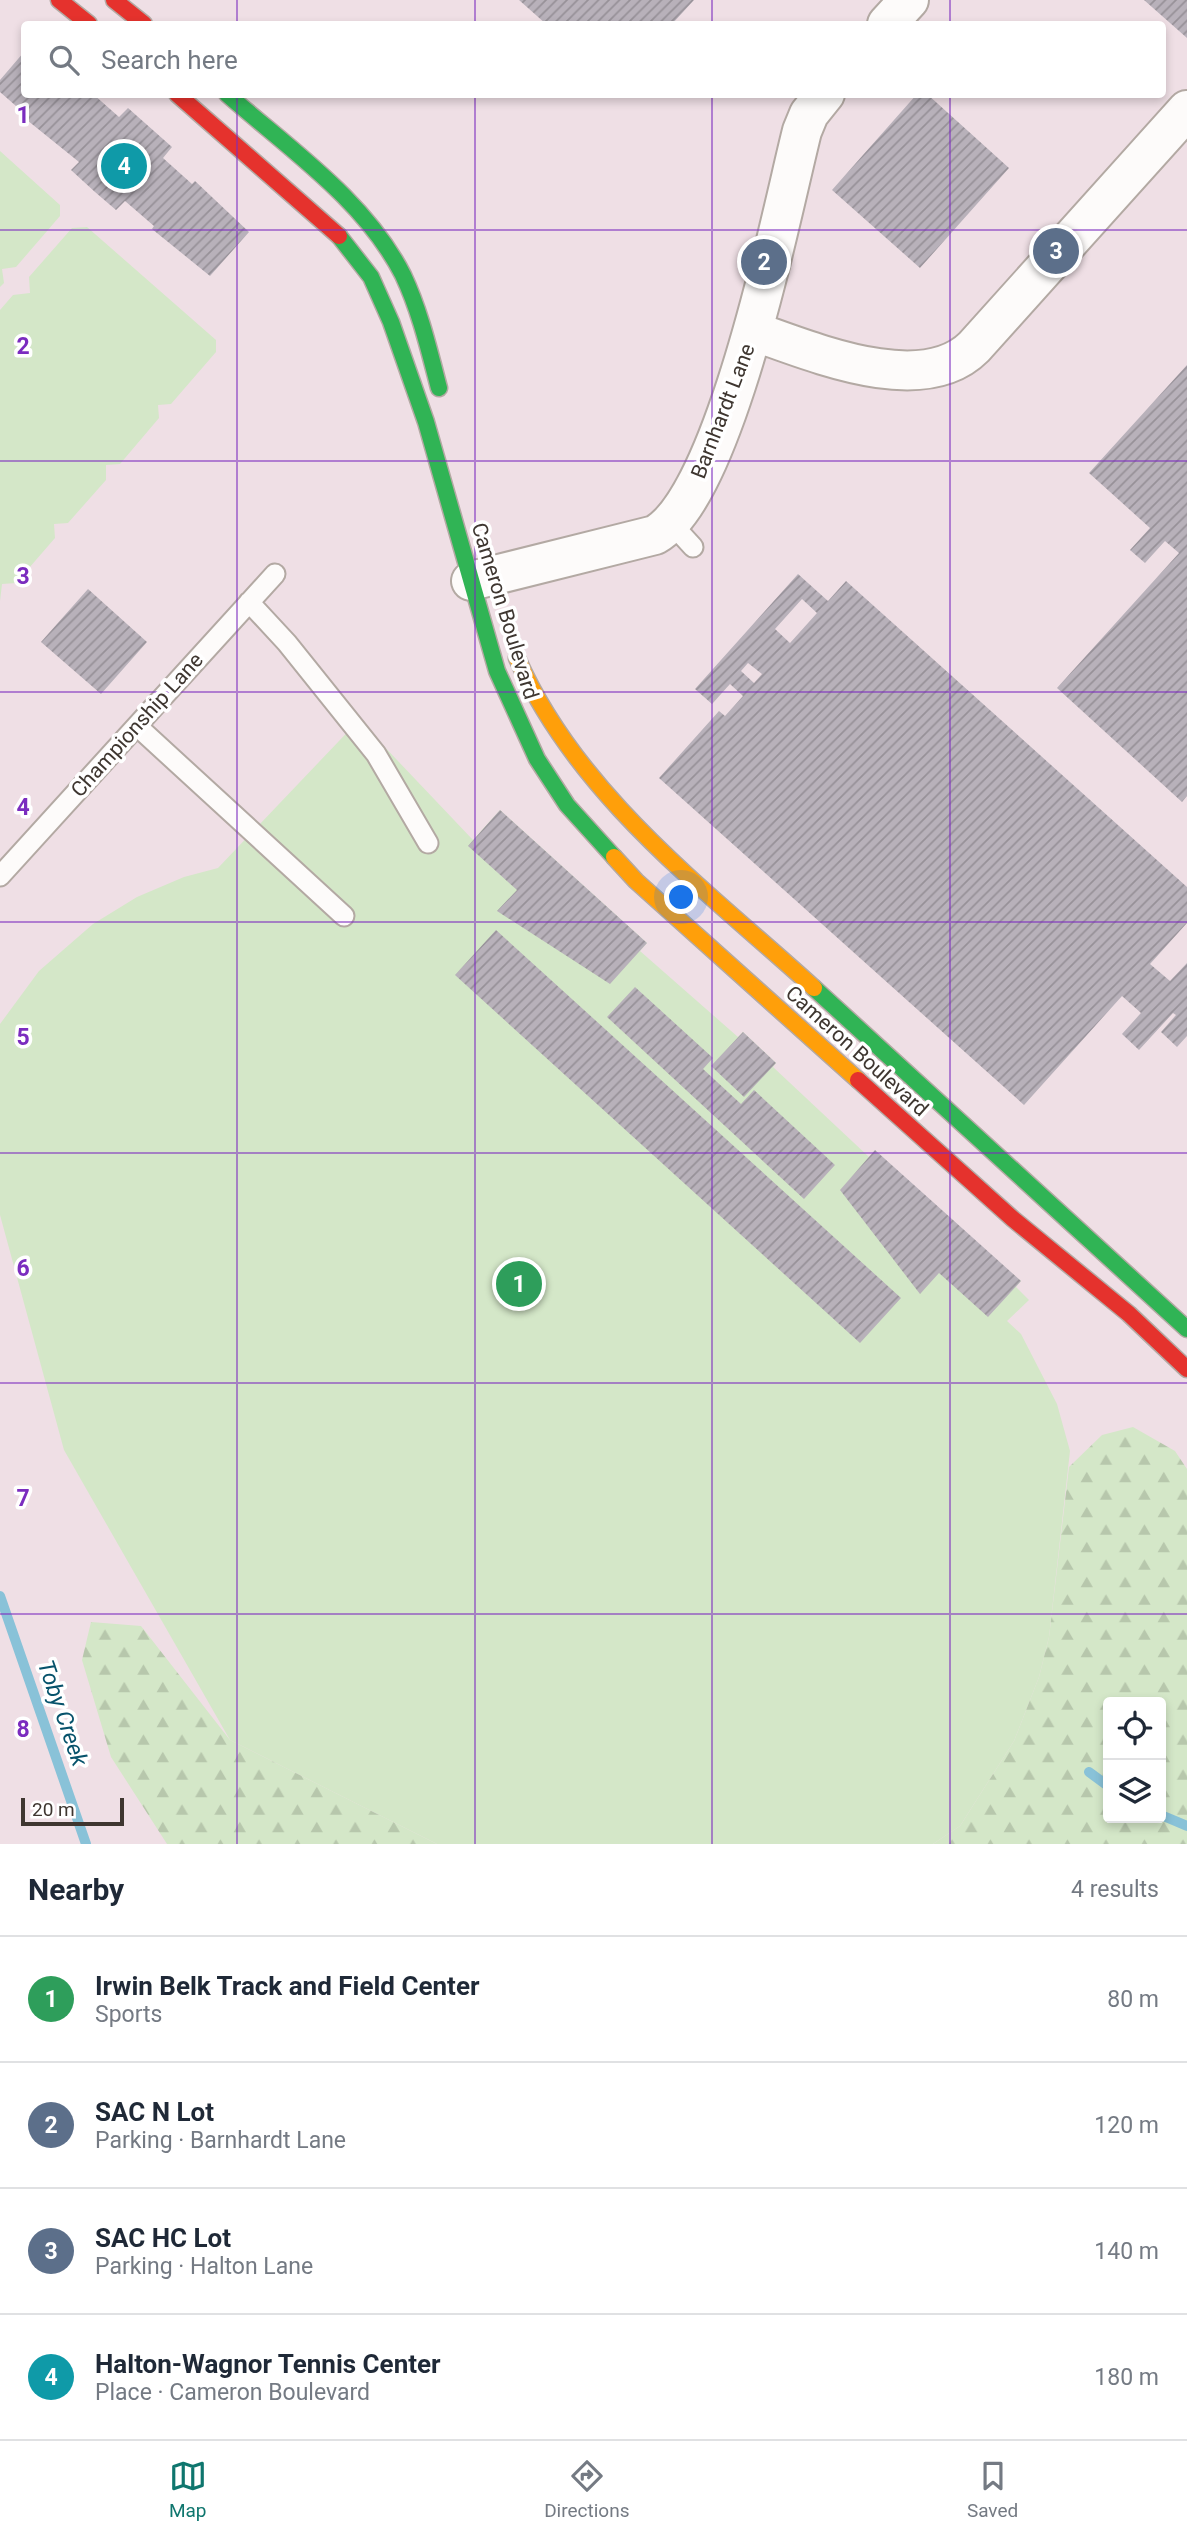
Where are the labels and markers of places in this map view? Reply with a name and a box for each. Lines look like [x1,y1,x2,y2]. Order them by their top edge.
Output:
pin: 4 [101,140,147,192]
pin: 3 [1033,225,1079,277]
pin: 2 [741,236,787,288]
pin: 1 [496,1258,542,1310]

